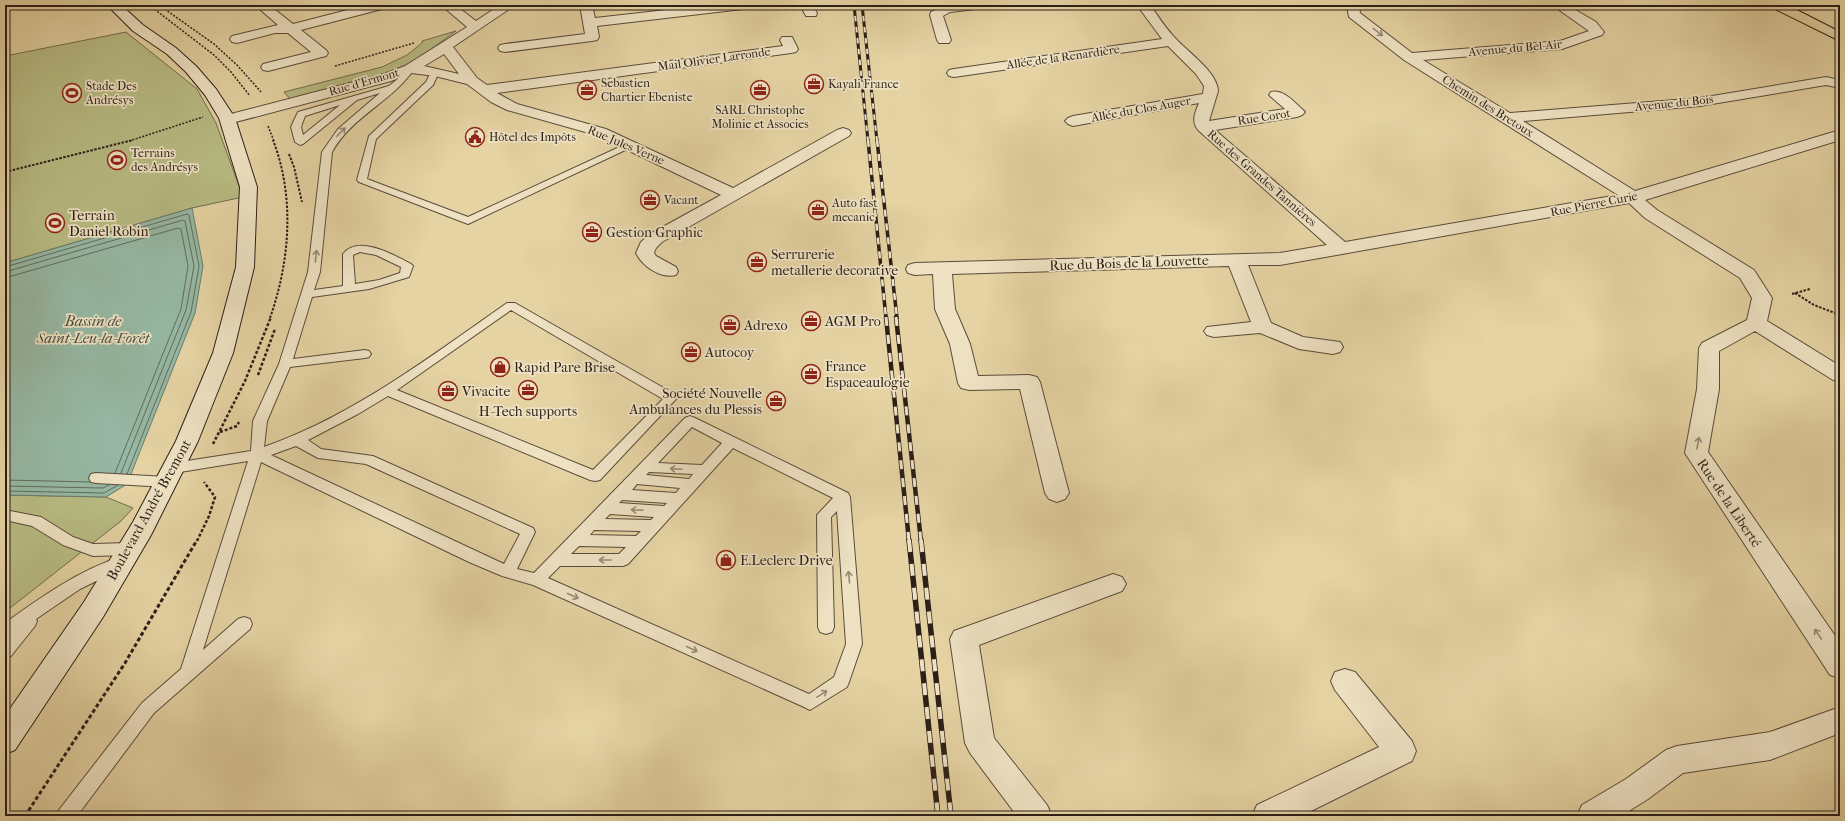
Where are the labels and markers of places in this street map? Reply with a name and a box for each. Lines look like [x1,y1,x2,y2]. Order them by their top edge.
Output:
office icon: Kayali France [803,73,825,95]
place label: Sebastien Chartier Ebeniste [601,76,693,104]
place label: Kayali France [828,77,899,91]
place label: Stade Des Andrésys [85,79,137,107]
office icon: Sebastien Chartier Ebeniste [576,79,598,101]
office icon: SARL Christophe Molinie et Associes [749,79,771,101]
sports icon: Stade Des Andrésys [61,82,83,104]
place label: SARL Christophe Molinie et Associes [711,103,809,131]
public building icon: Hôtel des Impôts [464,126,486,148]
place label: Hôtel des Impôts [489,130,576,144]
place label: Terrains des Andrésys [131,146,198,174]
sports icon: Terrains des Andrésys [106,149,128,171]
office icon: Vacant [639,189,661,211]
place label: Vacant [663,193,699,207]
place label: Auto fast mecanic [831,196,878,224]
office icon: Auto fast mecanic [807,199,829,221]
place label: Terrain Daniel Robin [69,207,149,240]
sports icon: Terrain Daniel Robin [44,212,66,234]
office icon: Gestion Graphic [581,221,603,243]
place label: Gestion Graphic [606,224,703,241]
place label: Serrurerie metallerie decorative [771,246,898,279]
office icon: Serrurerie metallerie decorative [746,251,768,273]
office icon: AGM Pro [800,310,822,332]
place label: AGM Pro [824,313,881,330]
office icon: Adrexo [719,314,741,336]
place label: Adrexo [743,317,788,334]
office icon: Autocoy [680,341,702,363]
place label: Autocoy [704,344,755,361]
shop icon: Rapid Pare Brise [489,356,511,378]
place label: France Espaceaulogie [825,358,910,391]
place label: Rapid Pare Brise [514,359,615,376]
office icon: France Espaceaulogie [800,363,822,385]
office icon: H-Tech supports [517,379,539,401]
office icon: Vivacite [437,380,459,402]
place label: Vivacite [461,383,511,400]
place label: Société Nouvelle Ambulances du Plessis [628,385,762,418]
office icon: Société Nouvelle Ambulances du Plessis [765,390,787,412]
place label: H-Tech supports [479,403,577,420]
shop icon: E.Leclerc Drive [715,549,737,571]
place label: E.Leclerc Drive [740,552,833,569]

